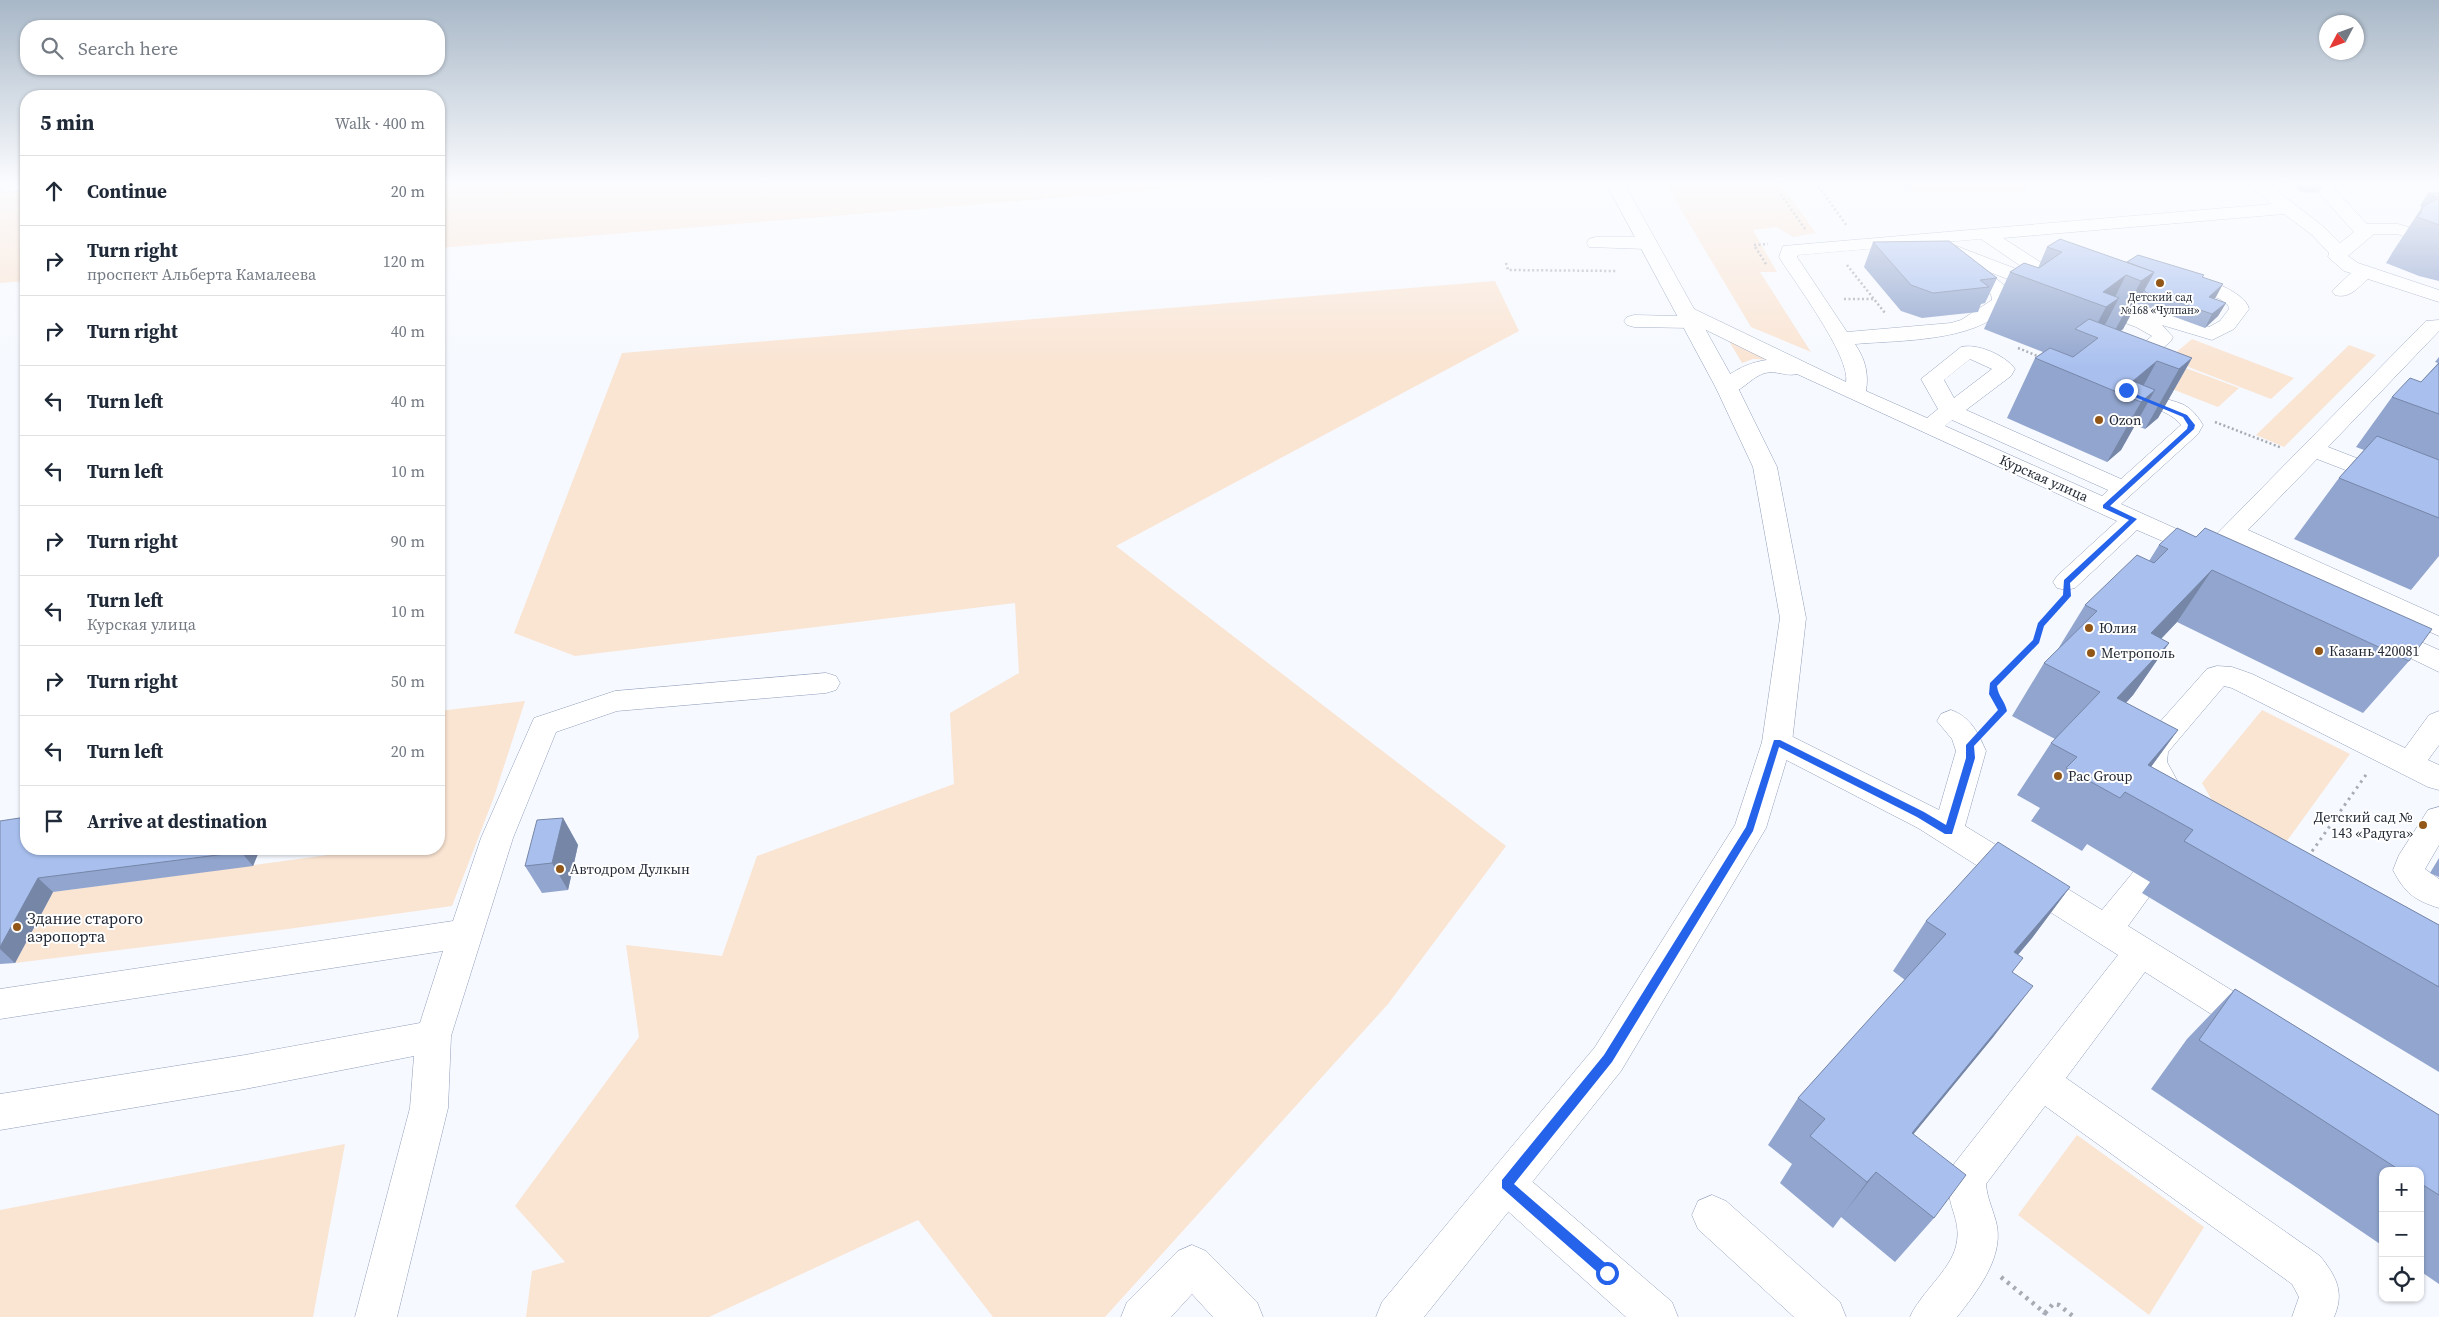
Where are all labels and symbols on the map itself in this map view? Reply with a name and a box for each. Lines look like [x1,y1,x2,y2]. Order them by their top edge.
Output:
north arrow [2319,15,2364,60]
marker: Детский сад №168 «Чулпан» [2154,277,2166,289]
place label: Детский сад №168 «Чулпан» [2121,290,2200,318]
route end [2115,379,2138,402]
place label: Ozon [2109,410,2142,430]
marker: Ozon [2093,414,2105,426]
street label: Курская улица [1996,449,2092,507]
place label: Юлия [2099,618,2137,638]
marker: Юлия [2083,622,2095,634]
place label: Казань 420081 [2329,641,2420,661]
place label: Метрополь [2101,643,2175,663]
marker: Казань 420081 [2313,645,2325,657]
marker: Метрополь [2085,647,2097,659]
place label: Pac Group [2068,766,2133,786]
marker: Pac Group [2052,770,2064,782]
place label: Детский сад № 143 «Радуга» [2314,807,2413,843]
marker: Детский сад № 143 «Радуга» [2417,819,2429,831]
place label: Автодром Дулкын [570,859,690,879]
marker: Автодром Дулкын [554,863,566,875]
place label: Здание старого аэропорта [27,907,143,947]
marker: Здание старого аэропорта [11,921,23,933]
route start [1596,1262,1619,1285]

